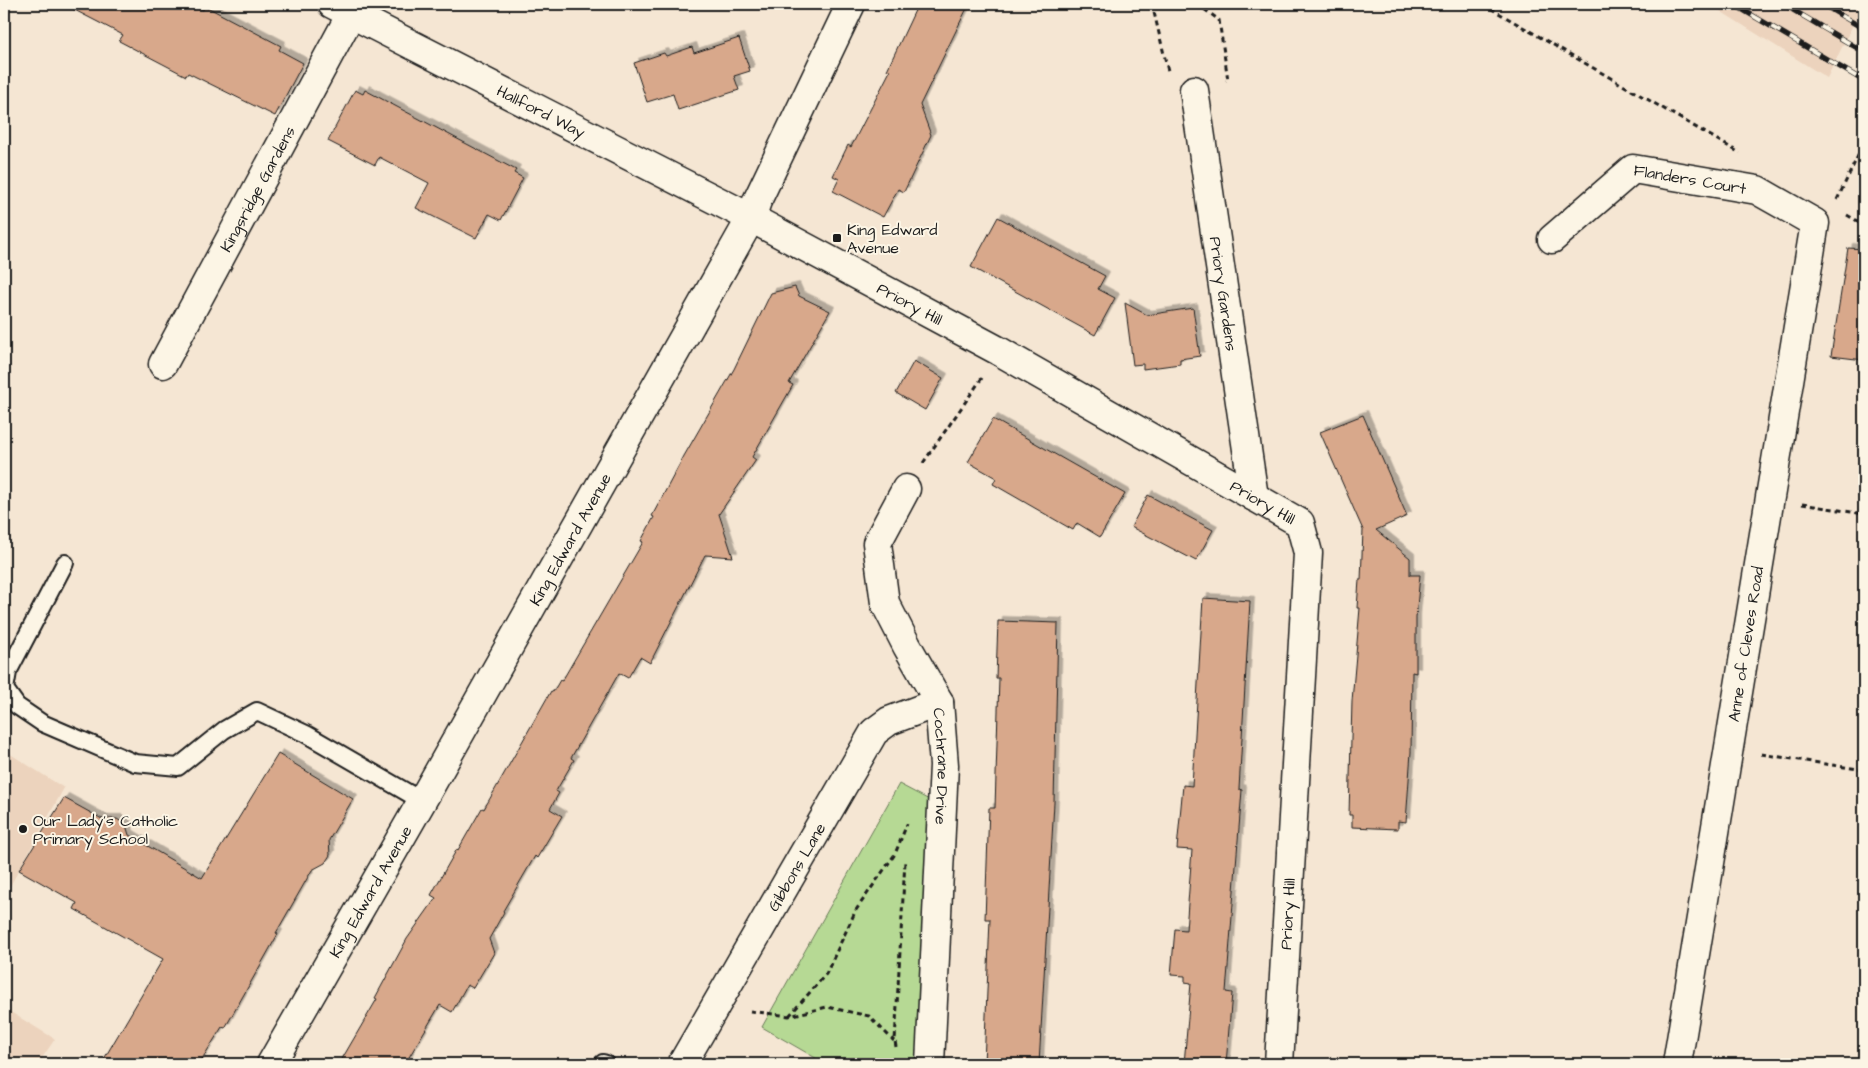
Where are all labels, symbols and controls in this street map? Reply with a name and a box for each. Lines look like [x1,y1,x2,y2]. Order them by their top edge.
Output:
street label: Hallford Way [493,80,589,145]
street label: Kingsridge Gardens [215,122,301,256]
street label: Flanders Court [1632,159,1748,200]
place label: King Edward Avenue [847,219,938,259]
marker: King Edward Avenue [831,232,843,244]
street label: Priory Gardens [1204,235,1242,353]
street label: Priory Hill [873,278,946,331]
street label: King Edward Avenue [524,469,617,610]
street label: Priory Hill [1226,475,1299,530]
street label: Anne of Cleves Road [1723,565,1769,723]
street label: Cochrane Drive [928,707,954,825]
place label: Our Lady's Catholic Primary School [33,810,178,851]
street label: Gibbons Lane [763,819,831,915]
street label: King Edward Avenue [324,822,418,962]
marker: Our Lady's Catholic Primary School [17,823,29,835]
street label: Priory Hill [1275,878,1302,950]

